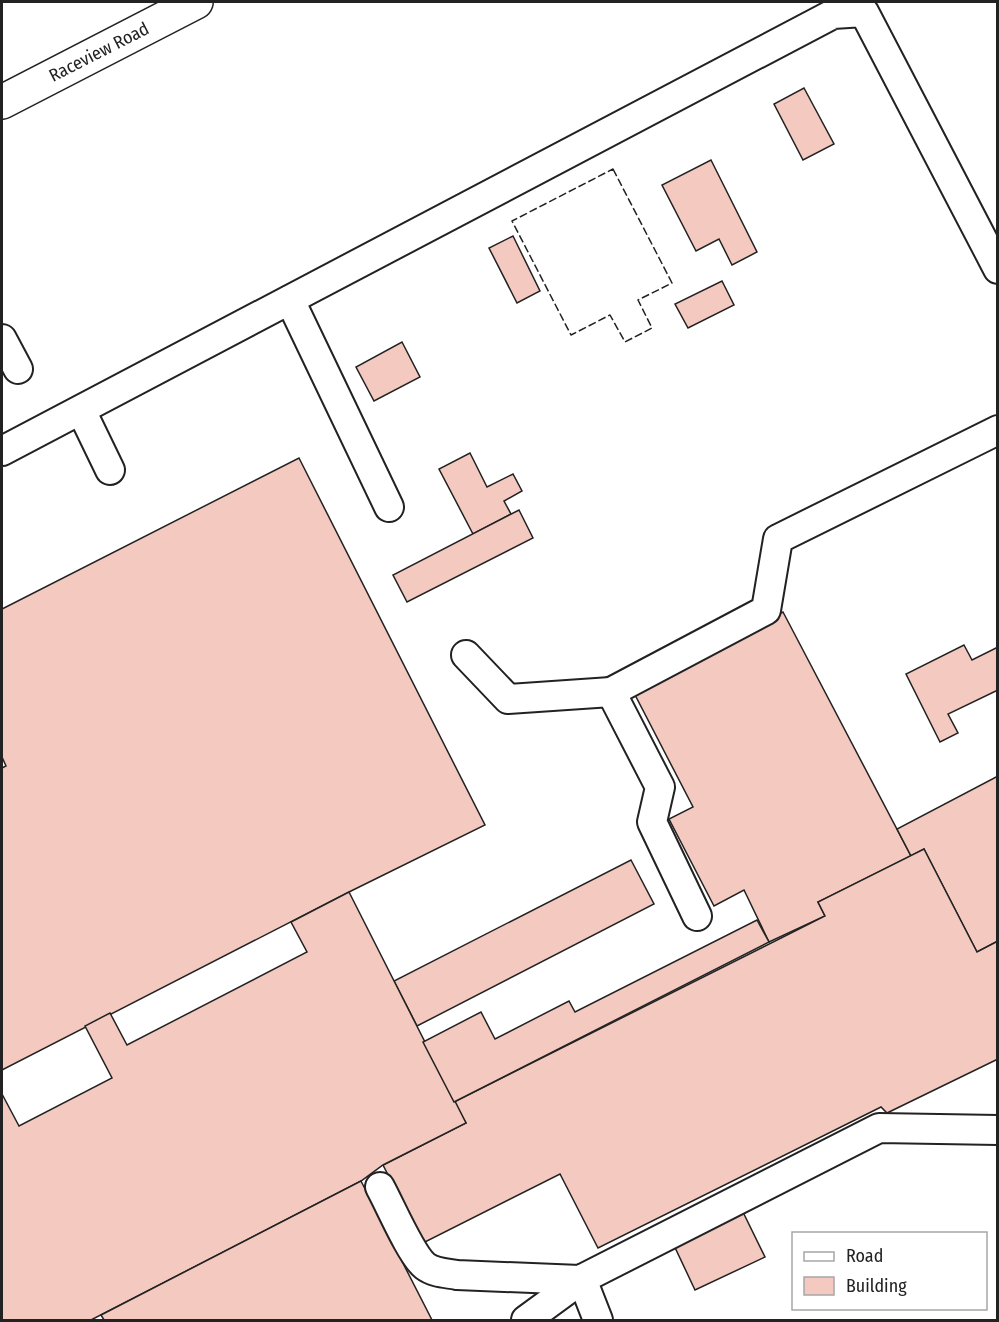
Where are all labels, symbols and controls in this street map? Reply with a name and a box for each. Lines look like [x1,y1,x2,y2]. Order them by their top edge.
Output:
street label: Raceview Road [45,17,153,87]
legend [792,1232,987,1310]
text: Road [846,1245,883,1267]
text: Building [846,1275,907,1297]

